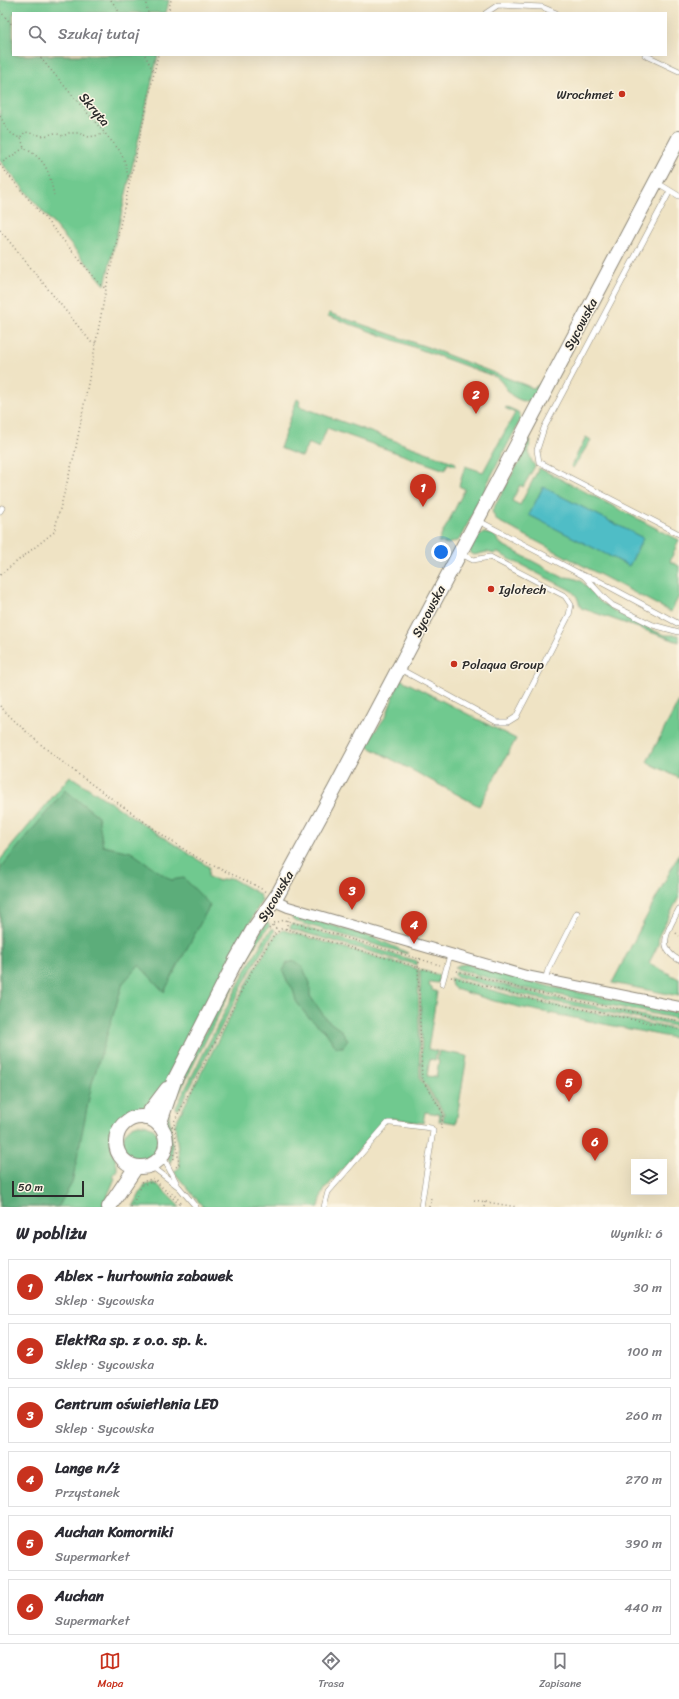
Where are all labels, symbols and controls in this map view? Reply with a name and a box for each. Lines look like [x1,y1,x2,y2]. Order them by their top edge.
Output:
search box [12,12,667,56]
text: Szukaj tutaj [58,21,139,47]
icon: search [26,23,48,45]
place label: Wrochmet [556,83,614,106]
street label: Skryta [73,87,116,132]
marker: Wrochmet [617,89,627,99]
street label: Sycowska [557,294,604,355]
pin: 2 [463,381,489,414]
pin: 1 [410,474,436,507]
your location [431,542,451,562]
place label: Iglotech [498,578,546,601]
street label: Sycowska [405,581,452,642]
marker: Iglotech [486,584,496,594]
place label: Polaqua Group [462,653,544,676]
marker: Polaqua Group [449,659,459,669]
street label: Sycowska [251,866,300,926]
pin: 3 [339,877,365,910]
pin: 4 [401,911,427,944]
pin: 5 [556,1069,582,1102]
pin: 6 [582,1128,608,1161]
map controls [631,1159,667,1195]
button: layers [631,1159,667,1195]
text: 50 m [18,1178,43,1197]
scale bar [12,1179,84,1198]
text: W pobliżu [16,1218,87,1248]
text: Wyniki: 6 [610,1222,663,1245]
text: Ablex - hurtownia zabawek [55,1263,234,1289]
text: 1 [27,1276,33,1299]
text: 30 m [633,1276,662,1299]
text: Sklep · Sycowska [55,1289,154,1312]
text: ElektRa sp. z o.o. sp. k. [55,1327,208,1353]
text: 2 [26,1340,34,1363]
text: 100 m [627,1340,662,1363]
text: Sklep · Sycowska [55,1353,154,1376]
text: Centrum oświetlenia LED [55,1391,218,1417]
text: 3 [26,1404,34,1427]
text: 260 m [626,1404,662,1427]
text: Sklep · Sycowska [55,1417,154,1440]
text: Lange n/ż [55,1455,119,1481]
text: 4 [26,1468,34,1491]
text: 270 m [625,1468,662,1491]
text: Przystanek [55,1481,120,1504]
text: Auchan Komorniki [55,1519,173,1545]
text: 5 [26,1532,34,1555]
text: 390 m [625,1532,662,1555]
text: Supermarket [55,1545,130,1568]
text: Auchan [55,1583,104,1609]
text: 6 [26,1596,34,1619]
text: 440 m [624,1596,662,1619]
text: Supermarket [55,1609,130,1632]
tab: Mapa [97,1650,123,1693]
tab: Trasa [318,1650,344,1693]
tab: Zapisane [539,1650,582,1693]

